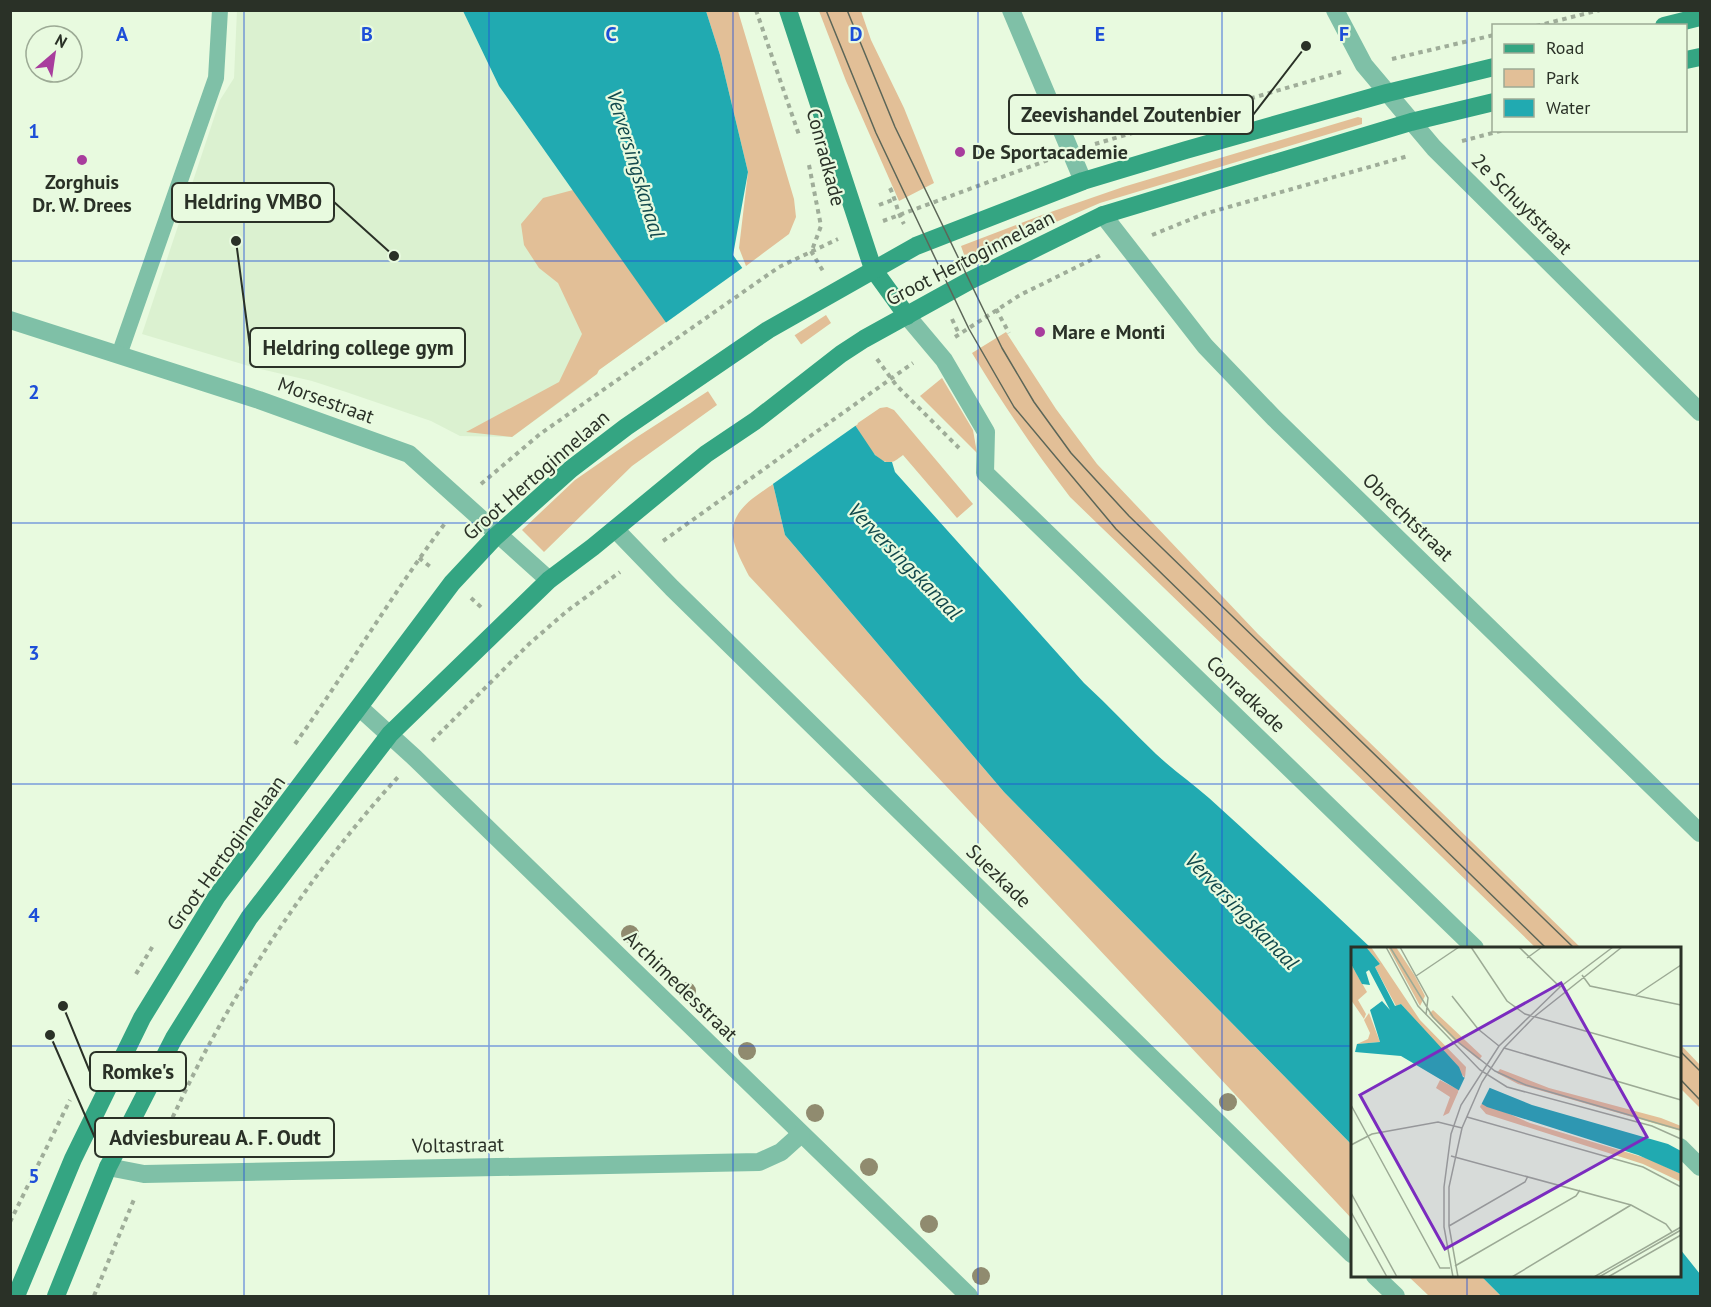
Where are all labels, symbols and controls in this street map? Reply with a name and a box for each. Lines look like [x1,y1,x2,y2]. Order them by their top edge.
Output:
text: A [116,21,129,47]
text: B [361,21,373,47]
text: C [605,21,617,47]
text: D [850,21,863,47]
text: E [1095,21,1105,47]
text: F [1339,21,1349,47]
north arrow [24,24,84,84]
legend [1492,24,1687,132]
text: N [52,30,71,52]
text: Road [1546,36,1584,59]
text: Park [1546,66,1579,89]
water label: Verversingskanaal [601,87,671,241]
callout: Zeevishandel Zoutenbier [1009,95,1253,134]
text: Water [1546,96,1590,119]
text: Zeevishandel Zoutenbier [1021,101,1242,128]
street label: Conradkade [800,105,852,209]
text: 1 [28,118,40,144]
place label: De Sportacademie [972,139,1128,165]
marker: De Sportacademie [953,145,967,159]
street label: 2e Schuytstraat [1466,148,1578,260]
marker: Zorghuis Dr. W. Drees [75,153,89,167]
place label: Zorghuis Dr. W. Drees [32,169,132,218]
callout: Heldring VMBO [172,183,334,222]
text: Heldring VMBO [184,188,322,215]
street label: Groot Hertoginnelaan [881,204,1059,312]
place label: Mare e Monti [1052,319,1165,345]
marker: Mare e Monti [1033,325,1047,339]
callout: Heldring college gym [250,328,465,367]
text: Heldring college gym [262,334,454,361]
street label: Morsestraat [274,371,378,429]
text: 2 [28,379,40,405]
street label: Groot Hertoginnelaan [457,404,615,546]
street label: Obrechtstraat [1357,467,1459,567]
water label: Verversingskanaal [842,497,968,626]
text: 3 [28,640,40,666]
street label: Conradkade [1201,650,1291,738]
street label: Groot Hertoginnelaan [161,770,291,936]
street label: Suezkade [961,839,1037,913]
water label: Verversingskanaal [1179,847,1305,976]
text: 4 [28,902,40,928]
street label: Archimedesstraat [619,925,743,1047]
inset map [1351,947,1681,1277]
callout: Romke's [90,1052,186,1091]
text: Romke's [102,1058,174,1085]
callout: Adviesbureau A. F. Oudt [95,1118,334,1157]
text: Adviesbureau A. F. Oudt [109,1124,321,1151]
street label: Voltastraat [411,1131,504,1159]
text: 5 [28,1163,40,1189]

